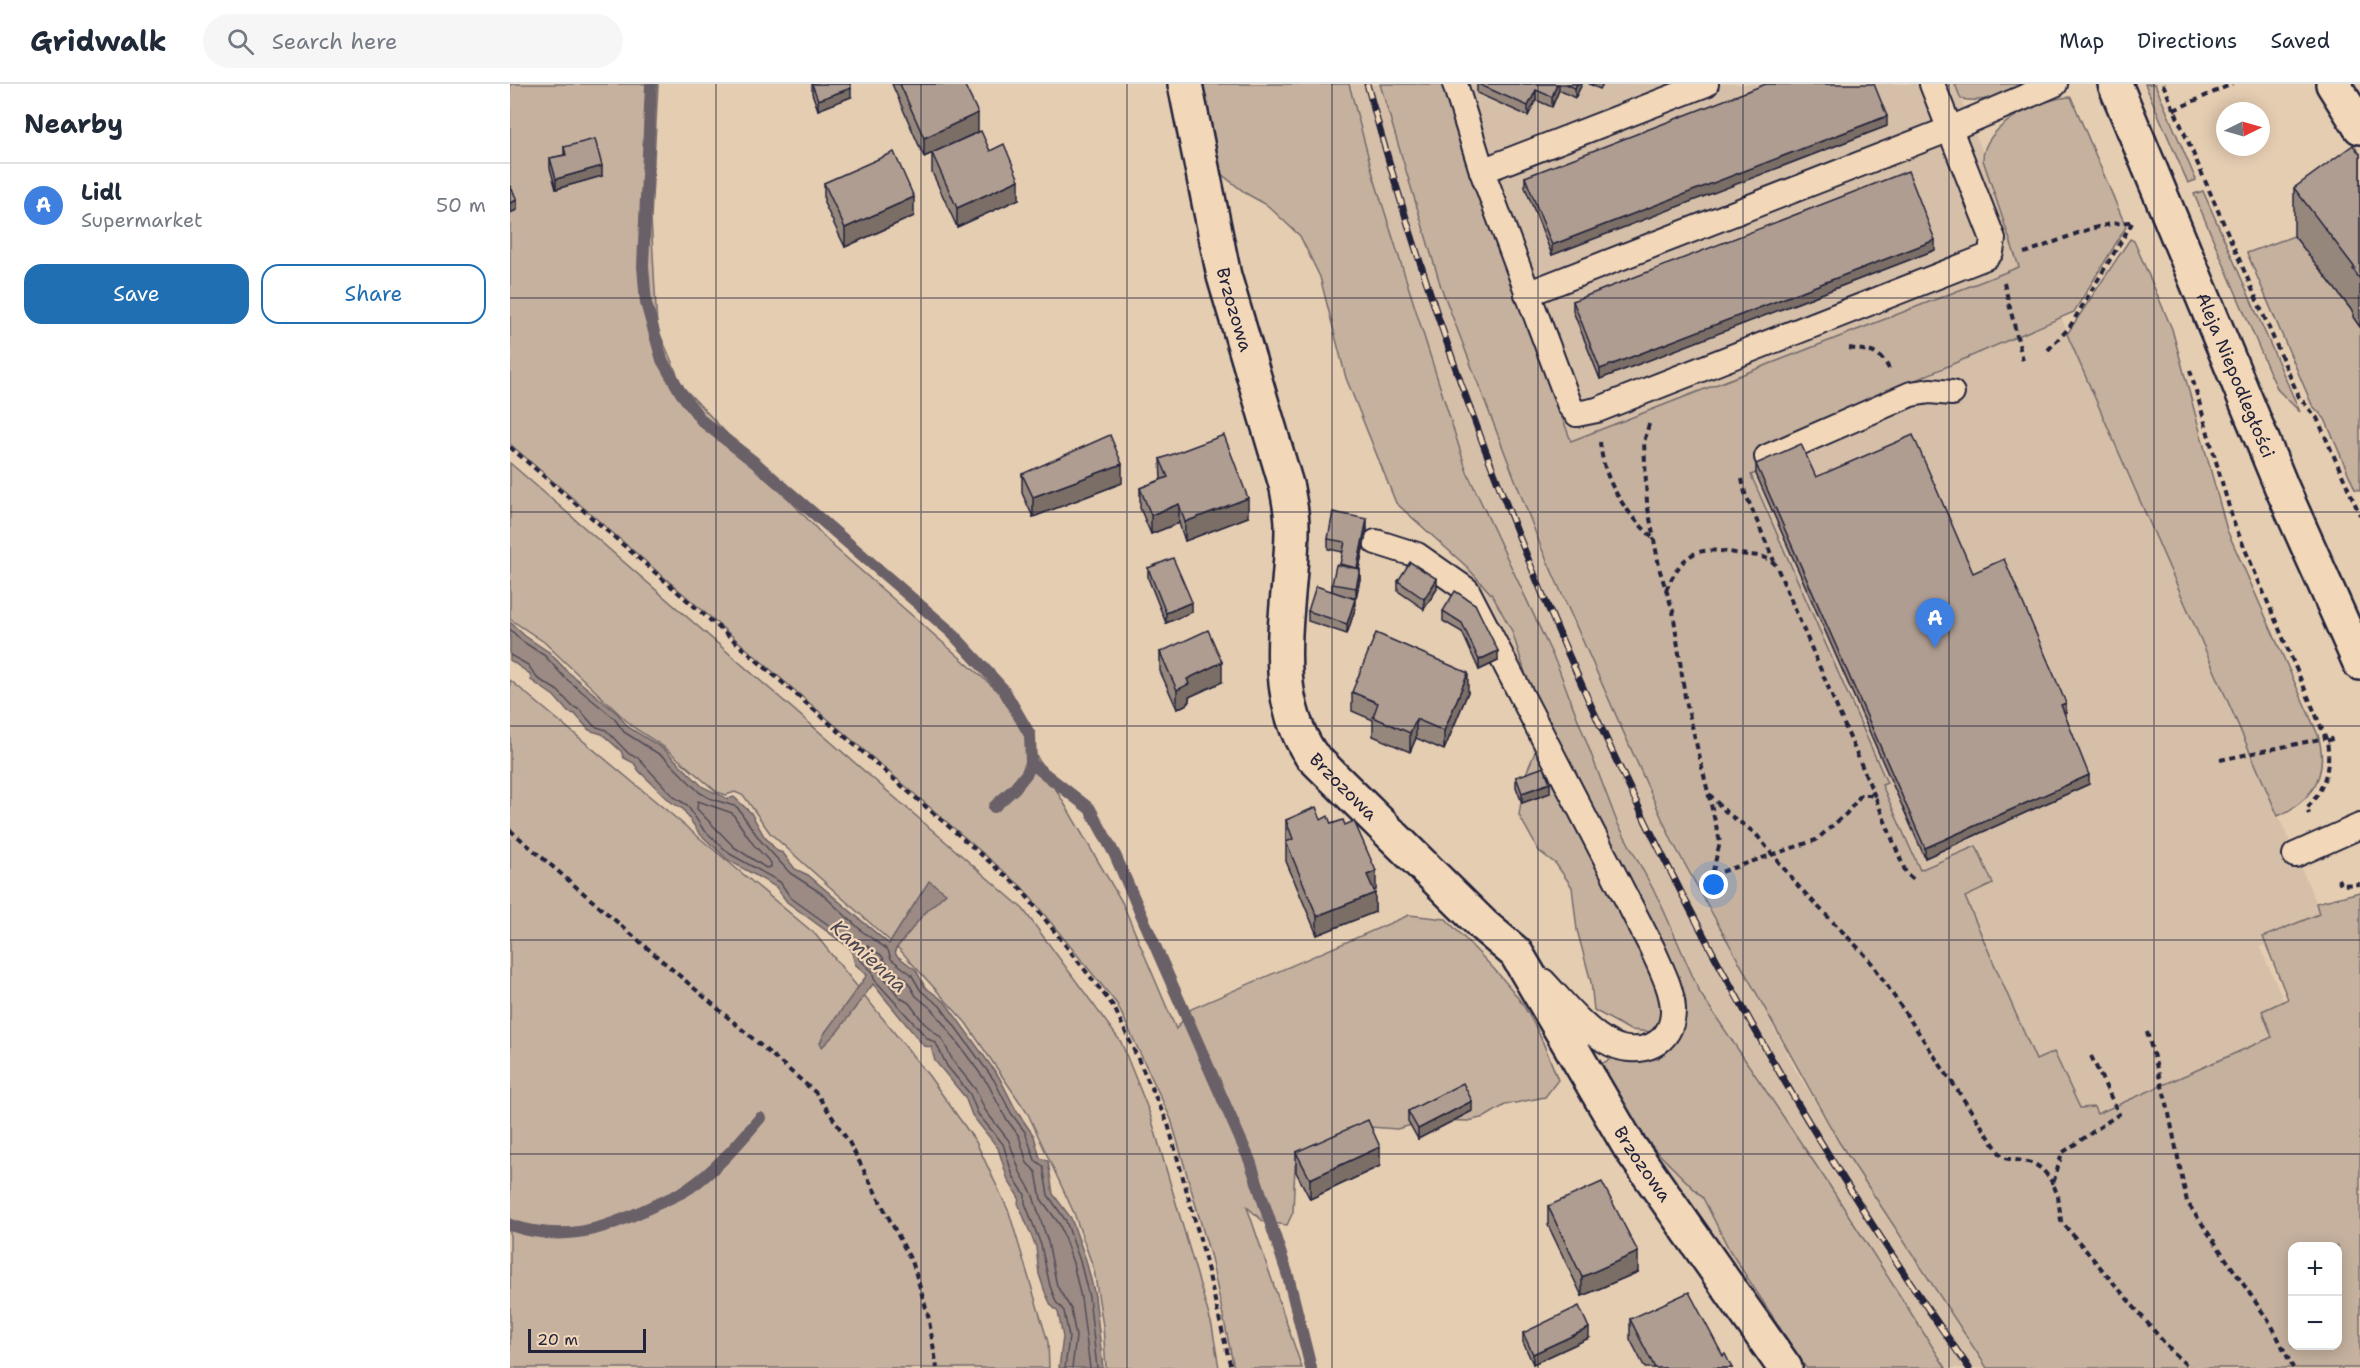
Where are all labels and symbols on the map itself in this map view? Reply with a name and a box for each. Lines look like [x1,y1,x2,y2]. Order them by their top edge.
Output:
north arrow [2216,102,2270,156]
street label: Brzozowa [1211,266,1258,355]
street label: Aleja Niepodległości [2190,289,2280,461]
pin: A [1916,598,1954,648]
street label: Brzozowa [1304,748,1382,826]
your location [1699,870,1728,899]
water label: Kamienna [825,914,913,998]
street label: Brzozowa [1608,1122,1677,1207]
scale bar [528,1326,646,1354]

